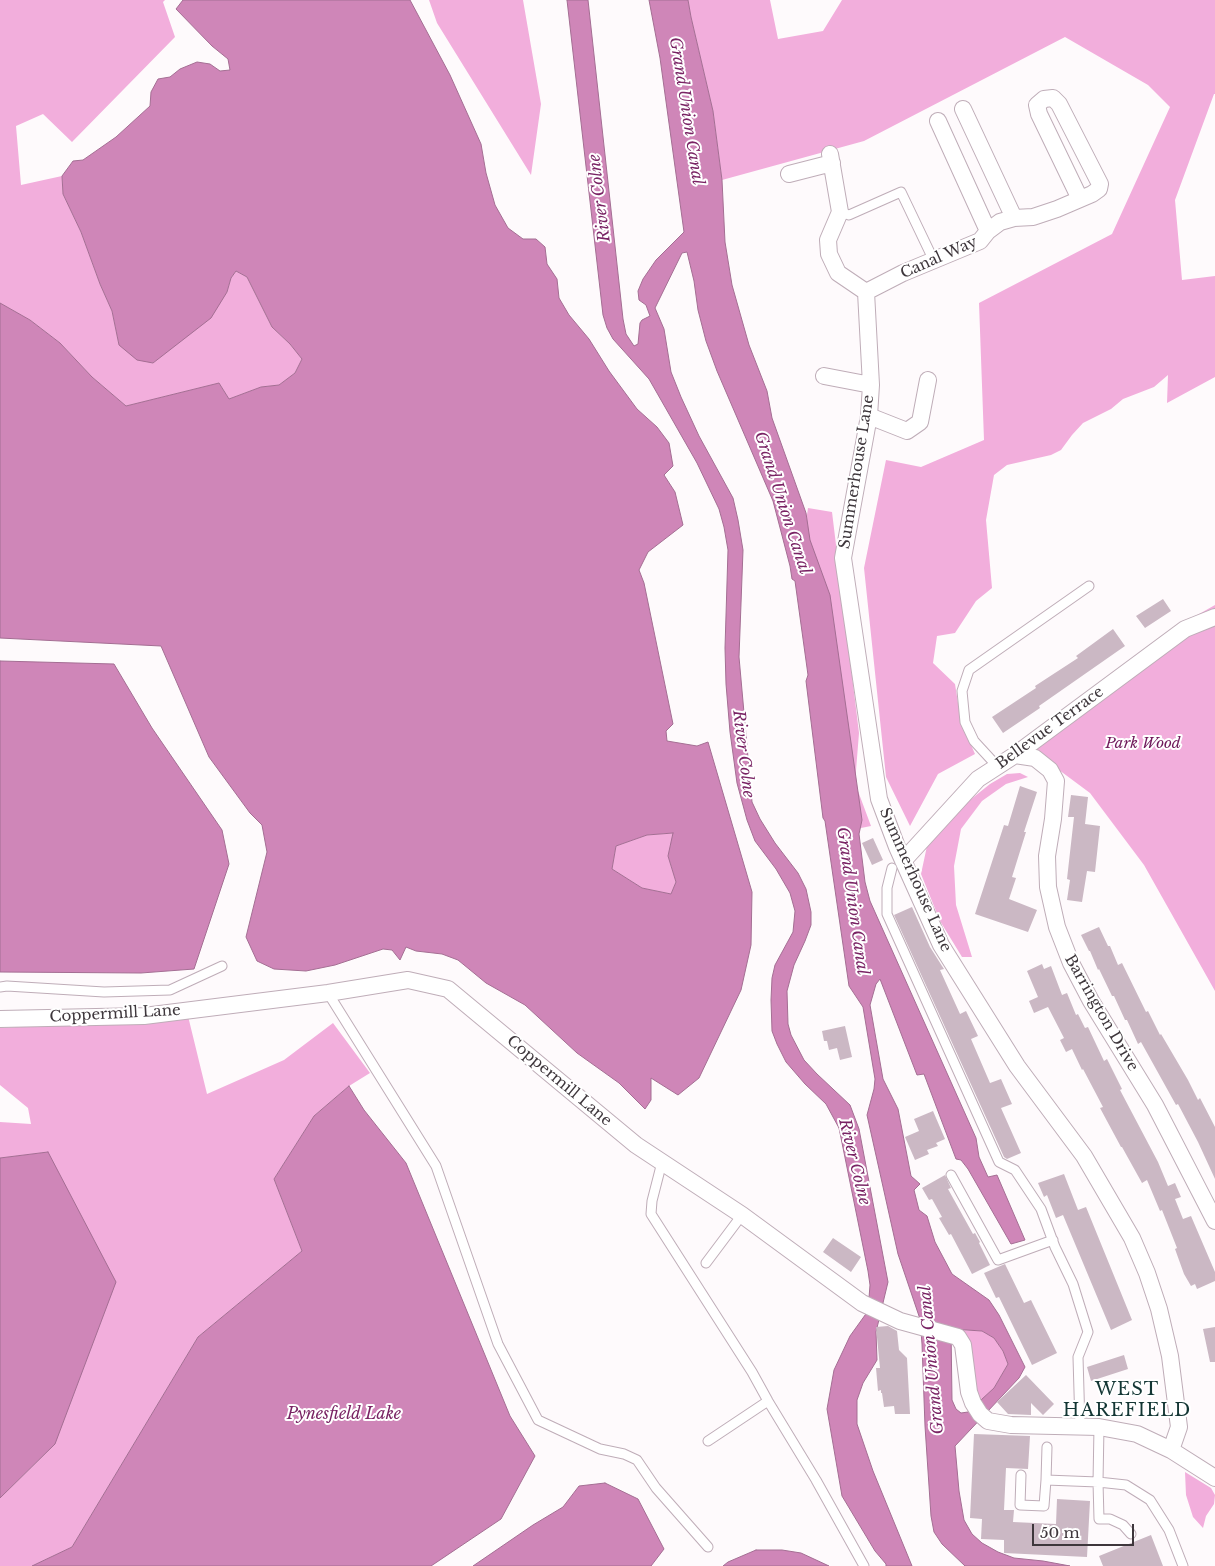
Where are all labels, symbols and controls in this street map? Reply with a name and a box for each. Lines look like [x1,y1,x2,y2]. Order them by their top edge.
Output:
water label: Grand Union Canal [665,36,707,186]
water label: River Colne [585,153,615,243]
street label: Canal Way [898,233,980,283]
street label: Summerhouse Lane [836,394,878,550]
water label: Grand Union Canal [750,429,814,577]
street label: Bellevue Terrace [993,683,1107,773]
water label: River Colne [728,709,758,799]
park label: Park Wood [1105,735,1181,753]
street label: Summerhouse Lane [875,805,955,955]
water label: Grand Union Canal [832,826,872,976]
street label: Barrington Drive [1060,952,1142,1074]
street label: Coppermill Lane [49,1002,181,1026]
street label: Coppermill Lane [503,1032,615,1130]
water label: River Colne [834,1117,874,1207]
water label: Grand Union Canal [916,1285,948,1435]
district label: WEST HAREFIELD [1062,1379,1192,1422]
water label: Pynesfield Lake [287,1404,401,1424]
scale bar [1035,1514,1138,1546]
text: 50 m [1040,1523,1080,1542]

